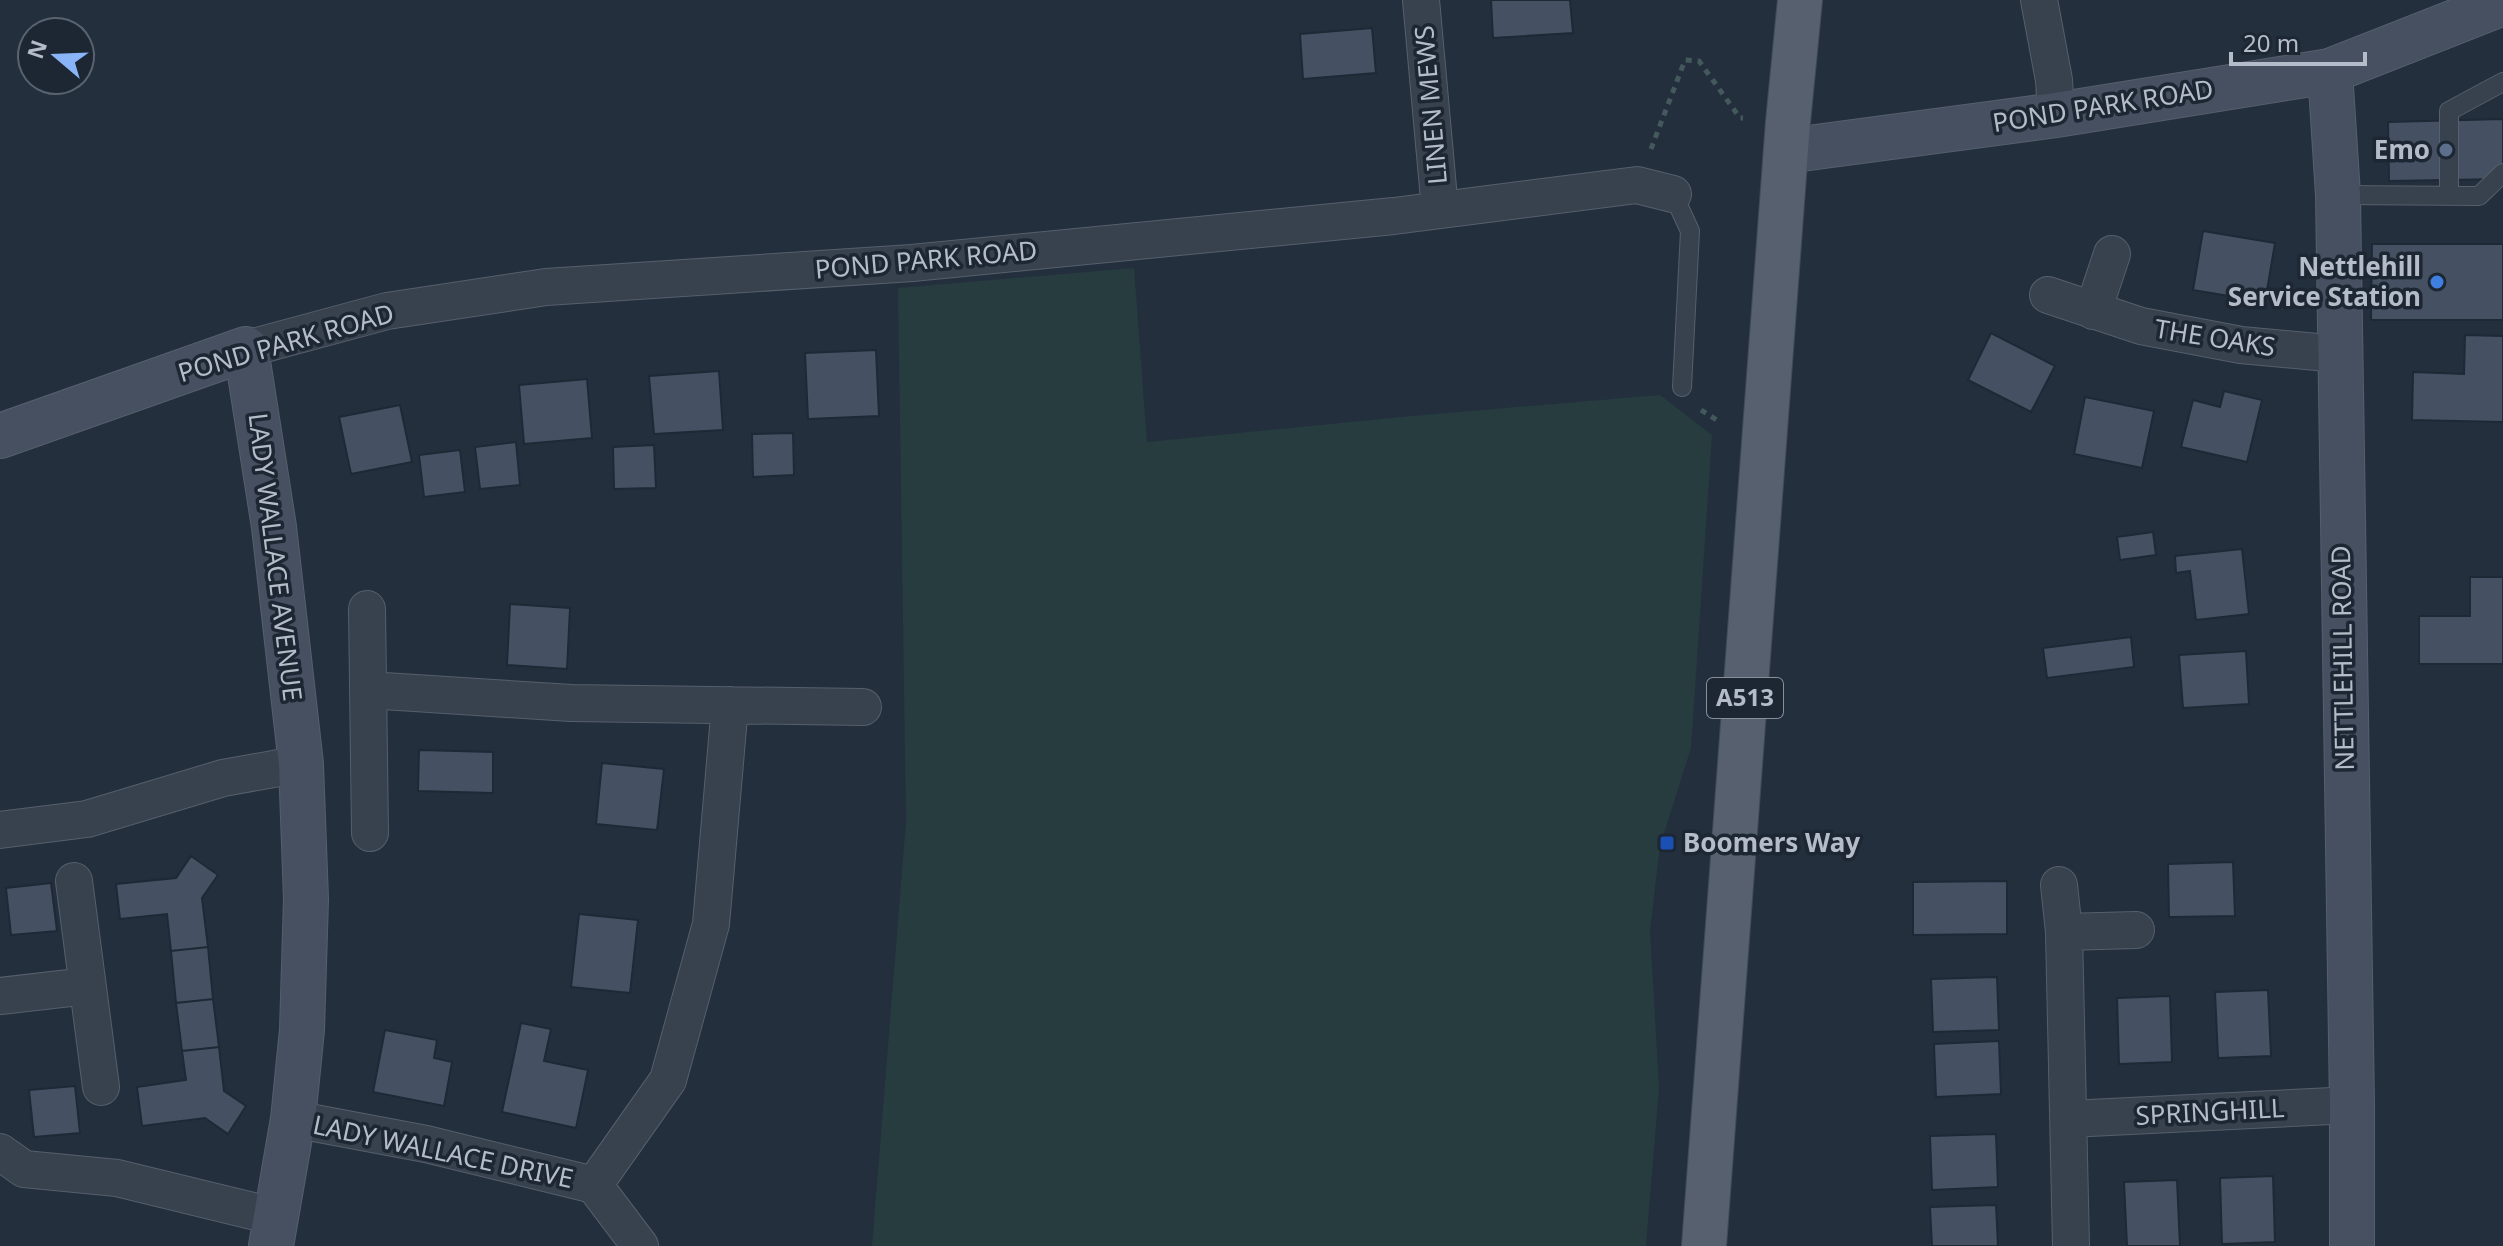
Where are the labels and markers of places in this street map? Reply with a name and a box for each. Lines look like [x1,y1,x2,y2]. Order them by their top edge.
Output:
place label: Emo [2374,131,2430,167]
marker: Emo [2437,141,2455,159]
place label: Nettlehill Service Station [2228,248,2421,314]
marker: Nettlehill Service Station [2428,273,2446,291]
place label: Boomers Way [1683,824,1860,860]
marker: Boomers Way [1658,834,1676,852]

